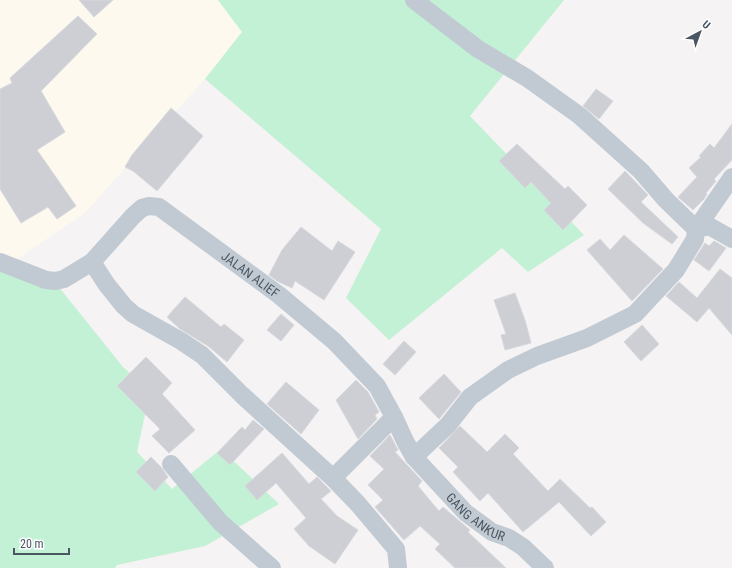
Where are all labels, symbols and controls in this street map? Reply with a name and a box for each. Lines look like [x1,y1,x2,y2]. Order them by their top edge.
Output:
north arrow [680,12,720,52]
text: U [700,18,713,32]
street label: JALAN ALIEF [218,248,282,301]
street label: GANG ANKUR [443,490,507,544]
scale bar [14,530,69,556]
text: 20 m [20,537,44,551]

